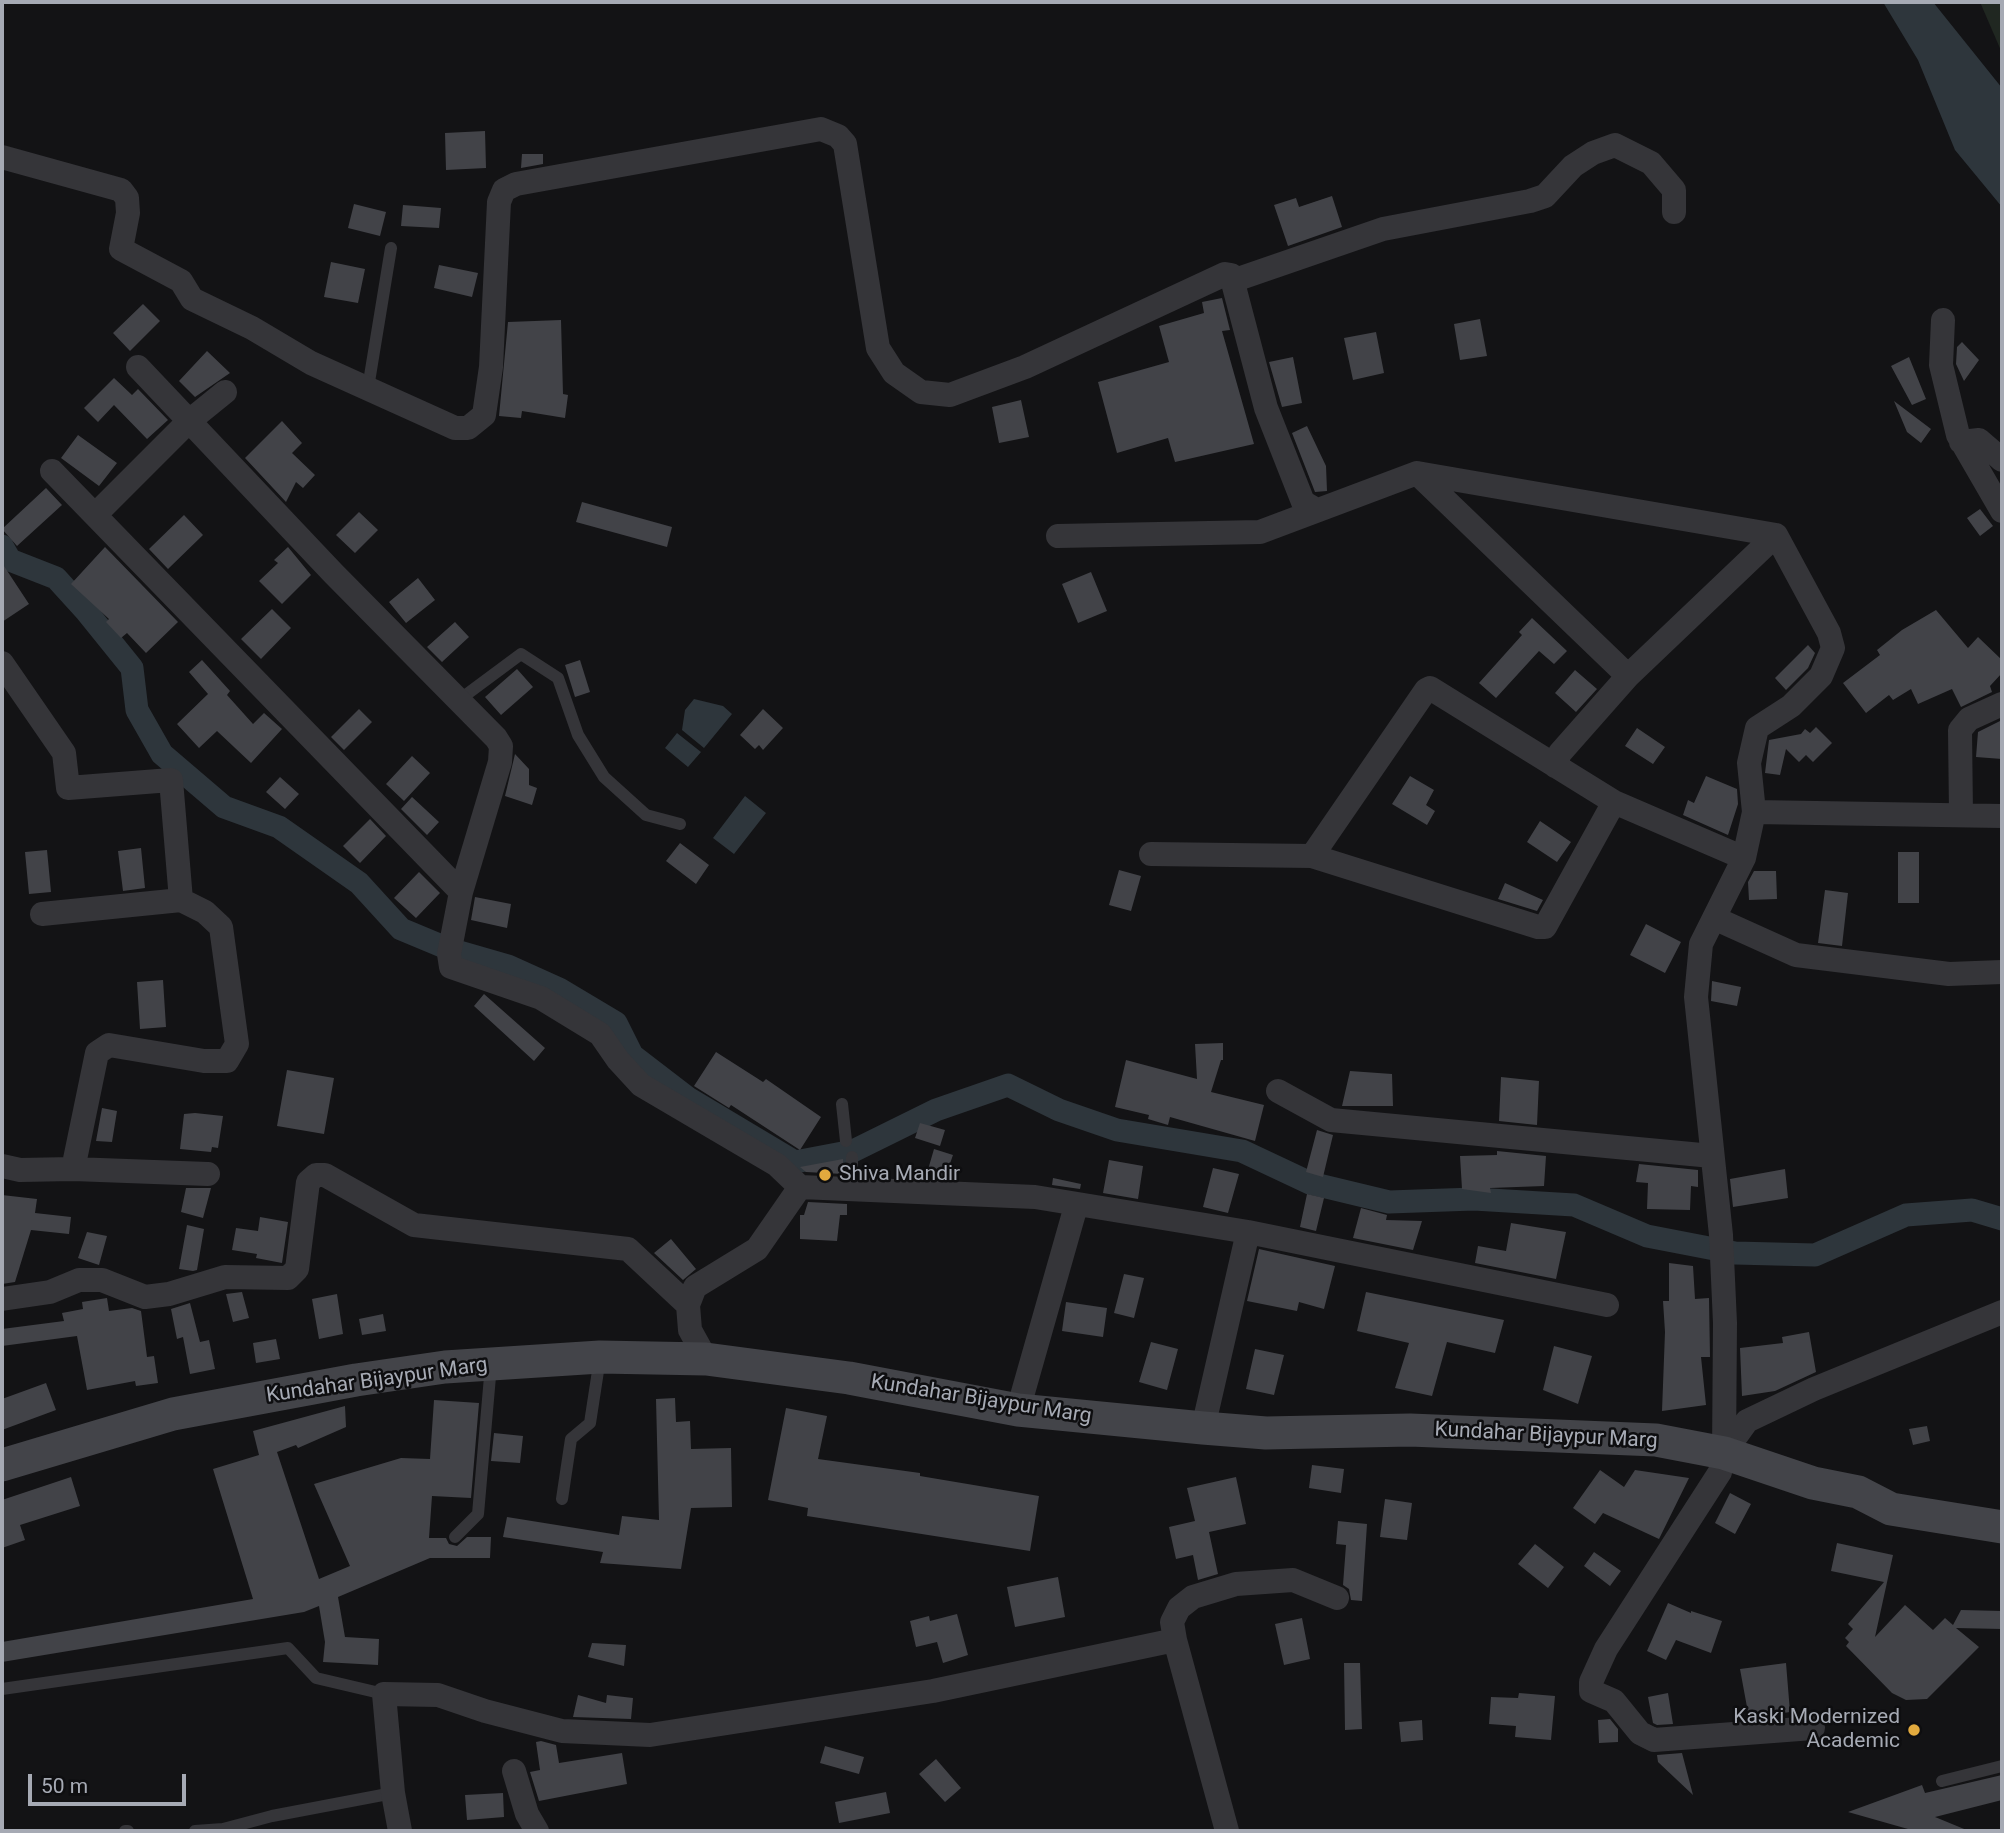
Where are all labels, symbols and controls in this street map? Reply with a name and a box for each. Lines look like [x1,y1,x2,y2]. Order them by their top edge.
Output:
place label: Shiva Mandir [839,1162,960,1188]
marker: Shiva Mandir [817,1167,833,1183]
street label: Kundahar Bijaypur Marg [265,1353,489,1409]
street label: Kundahar Bijaypur Marg [869,1370,1093,1430]
street label: Kundahar Bijaypur Marg [1434,1418,1658,1454]
place label: Kaski Modernized Academic [1733,1705,1900,1755]
marker: Kaski Modernized Academic [1906,1722,1922,1738]
scale bar [32,1759,189,1803]
text: 50 m [41,1774,88,1798]

